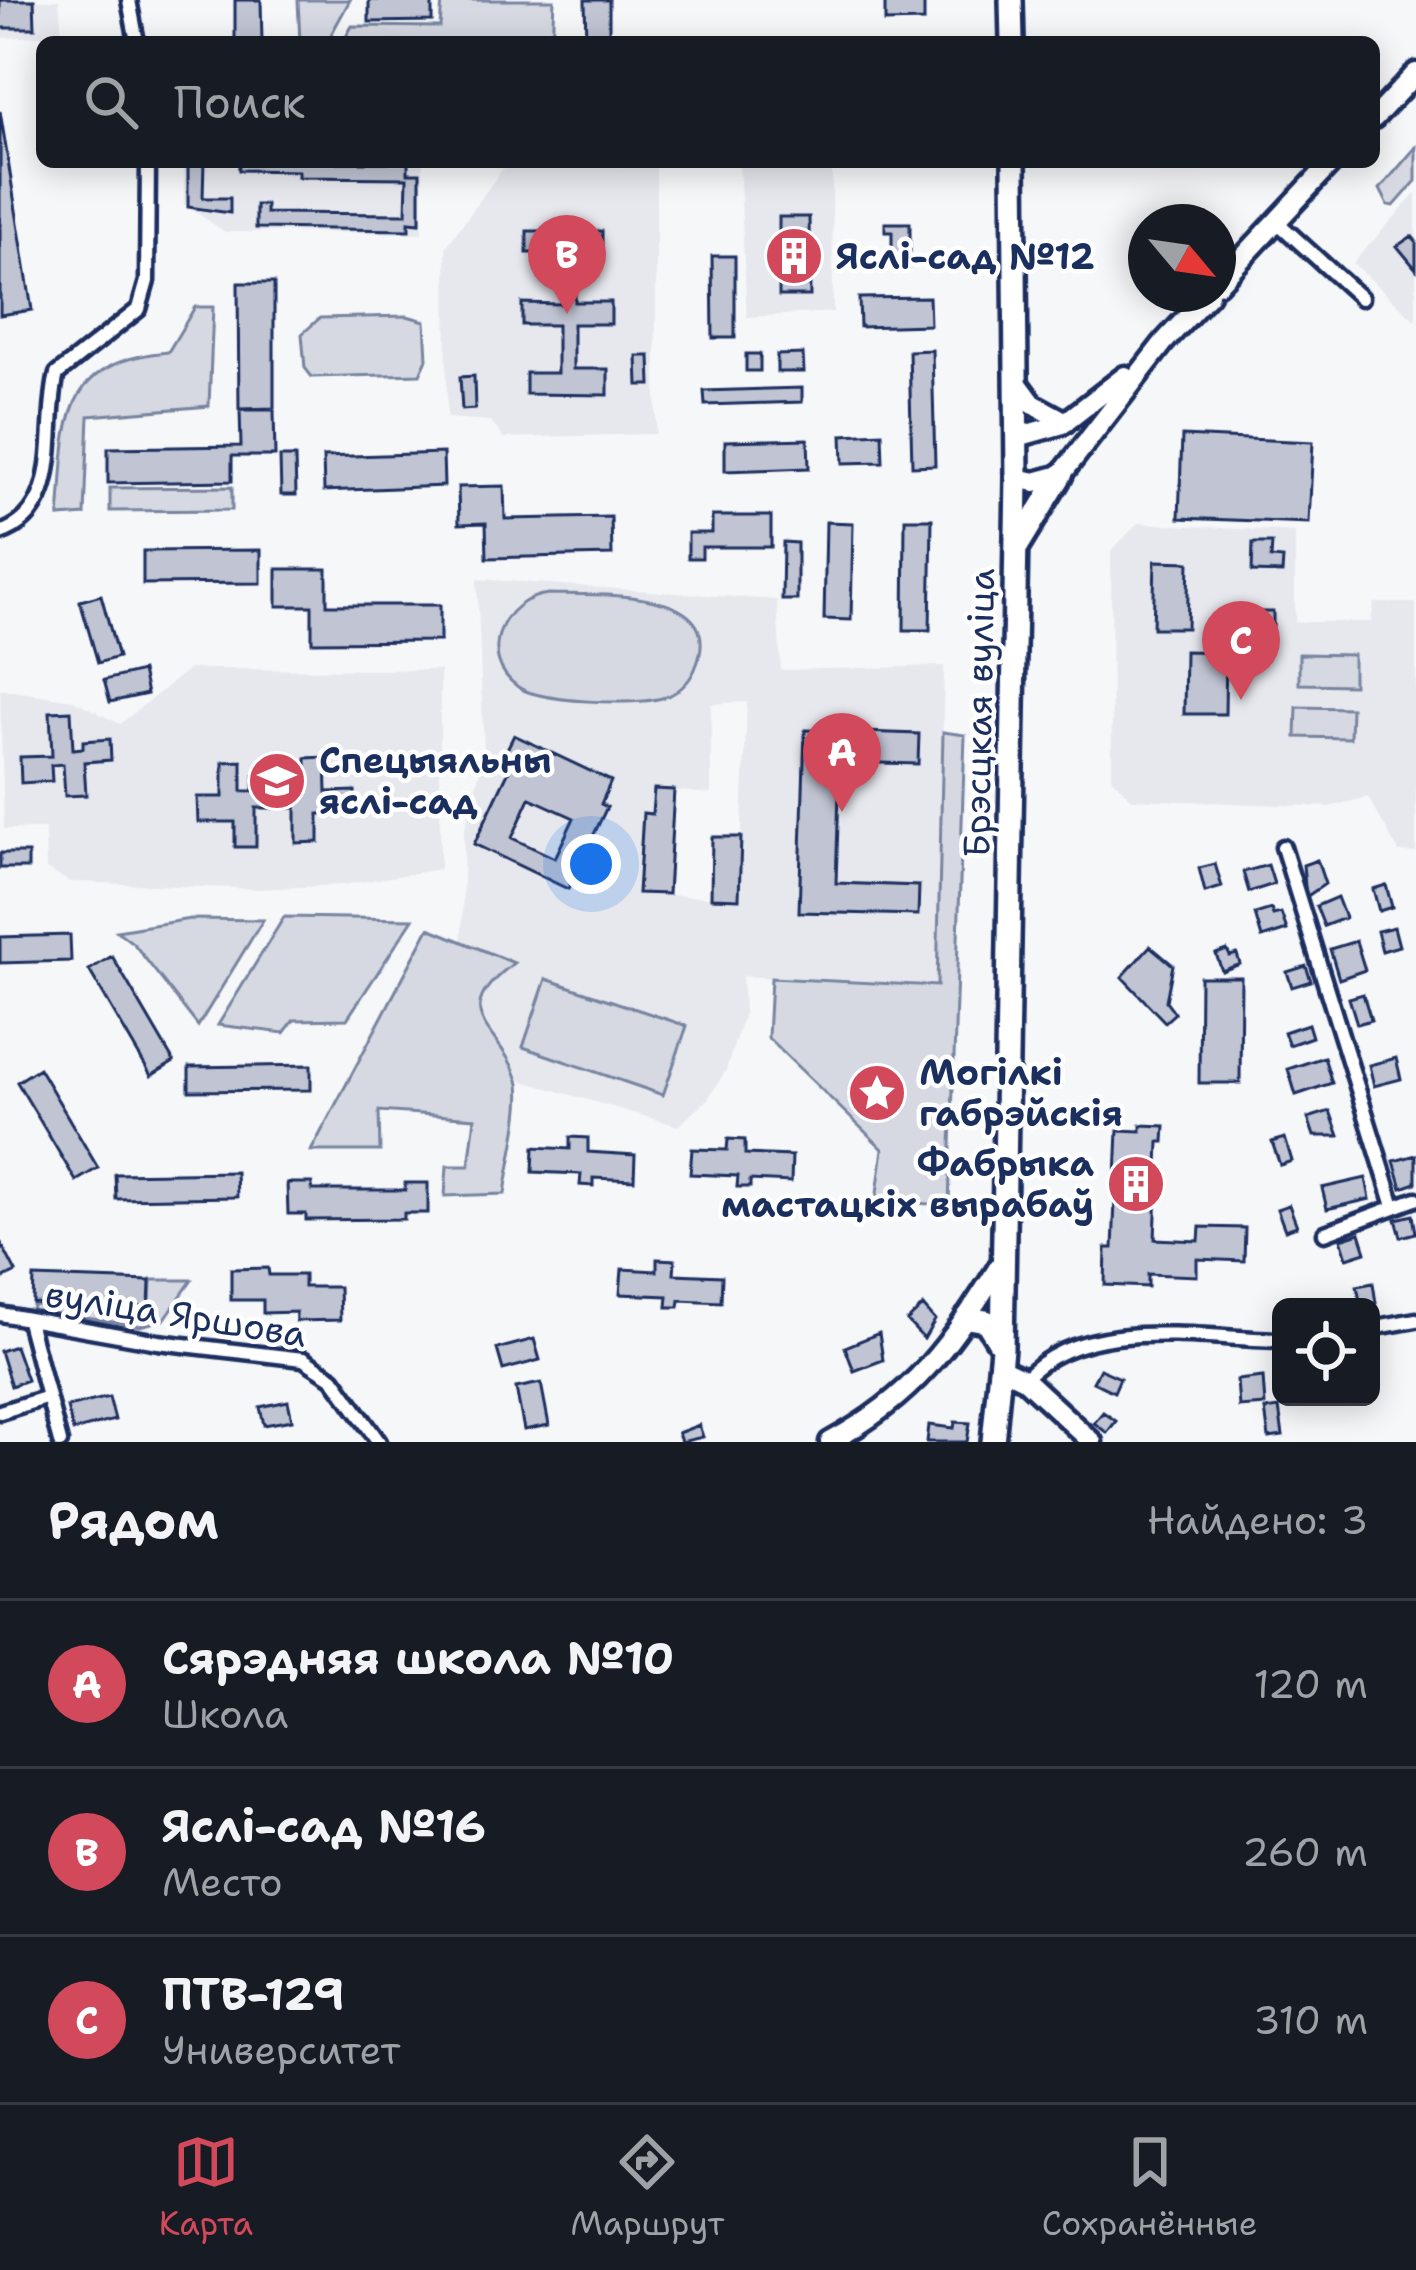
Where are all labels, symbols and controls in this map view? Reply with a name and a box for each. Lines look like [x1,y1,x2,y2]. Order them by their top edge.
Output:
search box [36,36,1380,168]
icon: search [78,69,144,135]
text: Поиск [174,72,305,132]
north arrow [1128,204,1236,312]
pin: B [528,215,606,314]
building icon: Яслі-сад №12 [763,225,825,287]
place label: Яслі-сад №12 [836,232,1095,281]
street label: Брэсцкая вуліца [952,568,1006,858]
pin: C [1202,601,1280,700]
pin: A [803,713,881,812]
place label: Спецыяльны яслі-сад [319,736,551,826]
school or university icon: Спецыяльны яслі-сад [246,750,308,812]
your location [561,834,621,894]
place label: Могілкі габрэйскія [919,1048,1123,1138]
place icon: Могілкі габрэйскія [846,1062,908,1124]
place label: Фабрыка мастацкіх вырабаў [721,1139,1094,1229]
building icon: Фабрыка мастацкіх вырабаў [1105,1153,1167,1215]
street label: вуліца Яршова [42,1269,310,1359]
map controls [1272,1298,1380,1406]
button: locate [1272,1298,1380,1406]
text: Рядом [48,1486,219,1554]
text: Найдено: 3 [1147,1494,1368,1546]
text: Сярэдняя школа №10 [162,1628,674,1688]
text: A [72,1658,102,1710]
text: 120 m [1253,1658,1368,1710]
text: Школа [162,1688,288,1740]
text: Яслі-сад №16 [162,1796,486,1856]
text: B [75,1826,99,1878]
text: 260 m [1242,1826,1368,1878]
text: Место [162,1856,283,1908]
text: ПТВ-129 [162,1964,344,2024]
text: C [75,1994,99,2046]
text: 310 m [1253,1994,1368,2046]
text: Университет [162,2024,400,2076]
tab: Карта [159,2129,253,2246]
tab: Маршрут [570,2129,724,2246]
tab: Сохранённые [1042,2129,1257,2246]

